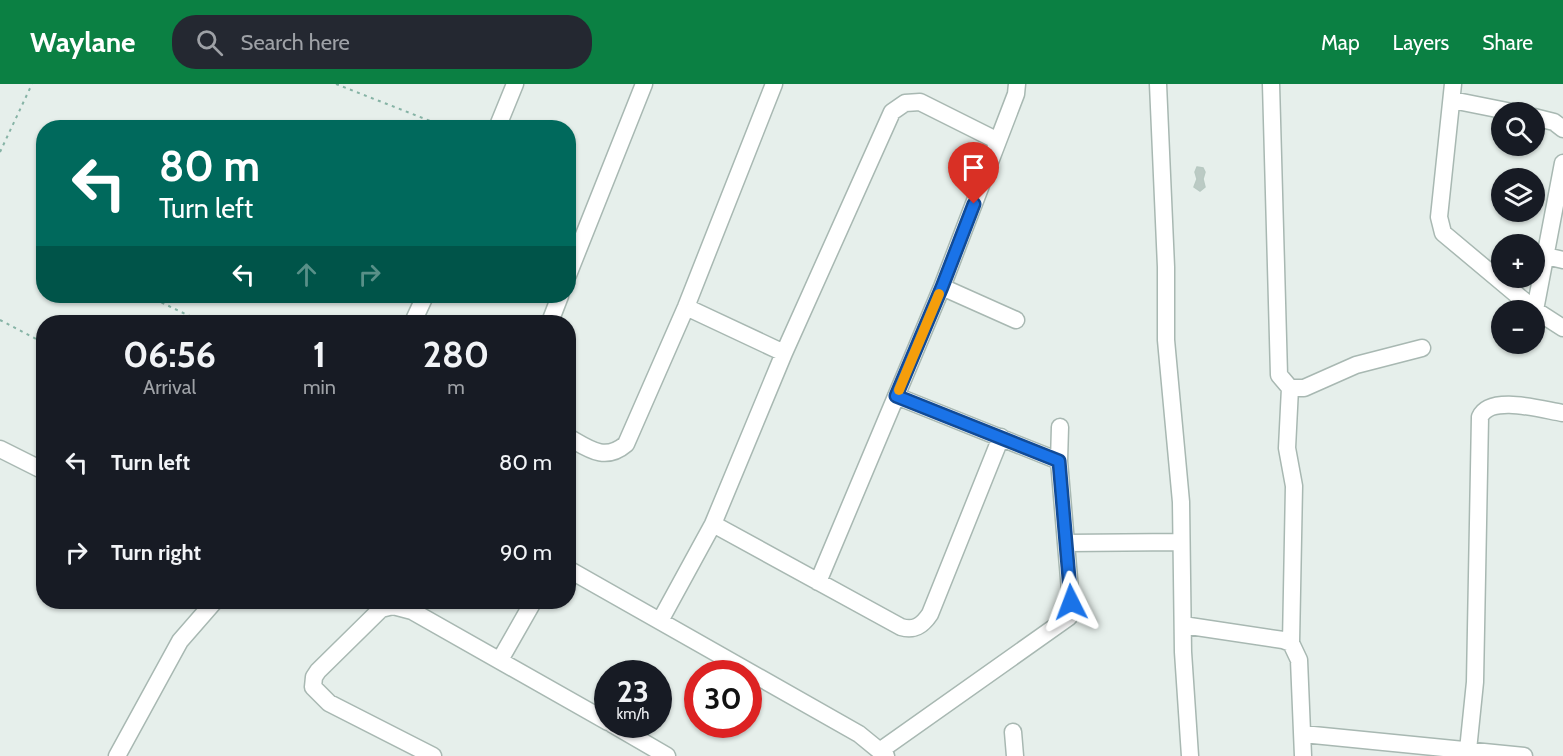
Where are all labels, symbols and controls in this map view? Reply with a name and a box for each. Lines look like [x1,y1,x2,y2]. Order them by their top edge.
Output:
search box [172,15,592,69]
text: Waylane [30,25,136,59]
icon: search [193,26,226,59]
text: Search here [241,29,350,56]
text: Map [1321,30,1360,55]
text: Layers [1393,30,1449,55]
text: Share [1482,30,1533,55]
map controls [1491,102,1545,354]
button: search [1491,102,1545,156]
text: 80 m [159,140,260,192]
pin [948,142,999,204]
icon: left [60,144,138,222]
icon: arrive [957,151,990,184]
button: layers [1491,168,1545,222]
text: Turn left [159,192,253,225]
button: + [1491,234,1545,288]
icon: left [227,258,260,291]
icon: ahead [290,258,323,291]
icon: right [353,258,386,291]
button: − [1491,300,1545,354]
text: 06:56 [123,332,216,376]
text: 1 [313,332,326,376]
text: 280 [423,332,489,376]
text: Arrival [143,375,196,399]
text: min [303,375,336,399]
text: m [447,375,465,399]
icon: left [60,446,93,479]
text: Turn left [111,449,190,476]
text: 80 m [499,449,552,476]
icon: right [60,536,93,569]
text: Turn right [111,539,201,566]
text: 90 m [500,539,552,566]
position arrow [1039,570,1103,634]
speed limit sign: 30 [684,660,762,738]
text: 23 [617,673,649,710]
text: km/h [617,705,649,723]

